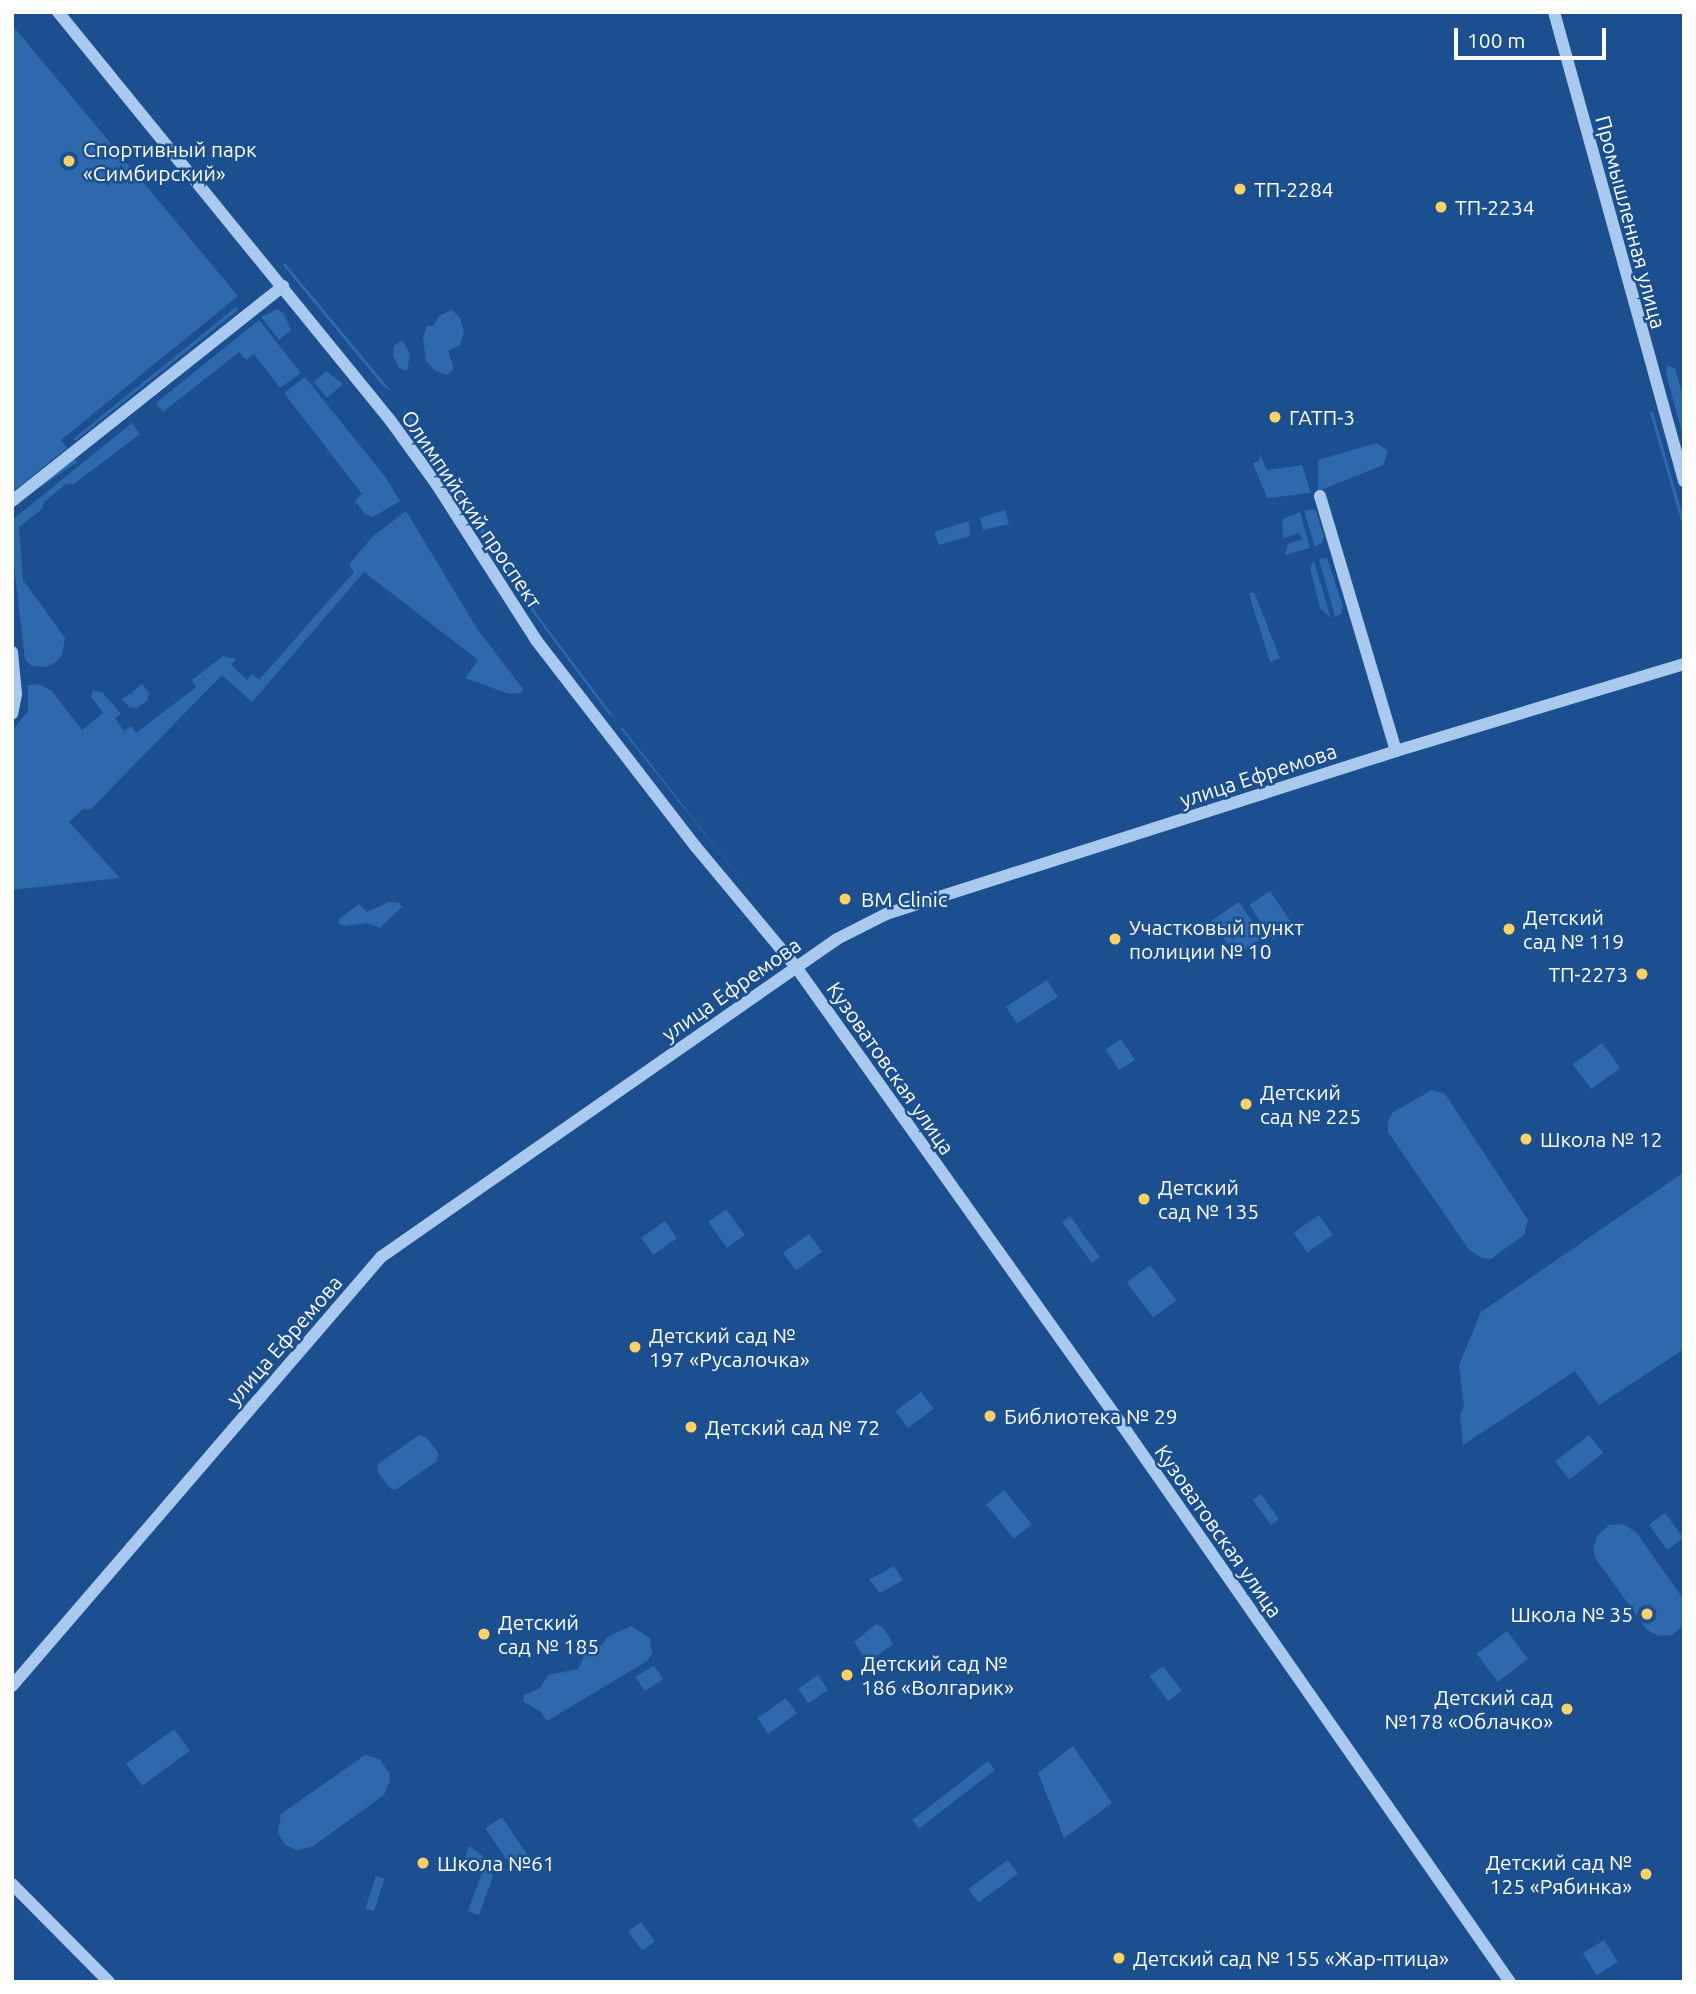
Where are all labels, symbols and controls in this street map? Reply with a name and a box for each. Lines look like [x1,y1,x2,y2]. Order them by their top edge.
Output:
scale bar [1458,14,1610,58]
text: 100 m [1467,28,1525,52]
street label: Промышленная улица [1590,113,1672,331]
place label: Спортивный парк «Симбирский» [83,136,257,186]
marker: Спортивный парк «Симбирский» [61,153,77,169]
place label: ТП-2284 [1254,176,1334,202]
marker: ТП-2284 [1232,181,1248,197]
place label: ТП-2234 [1455,194,1535,220]
marker: ТП-2234 [1433,199,1449,215]
place label: ГАТП-3 [1289,404,1355,430]
street label: Олимпийский проспект [396,405,548,613]
marker: ГАТП-3 [1267,409,1283,425]
street label: улица Ефремова [1176,738,1340,812]
place label: BM Clinic [861,886,948,912]
marker: BM Clinic [835,889,855,909]
place label: Детский сад № 119 [1523,904,1624,954]
place label: Участковый пункт полиции № 10 [1129,914,1304,964]
marker: Детский сад № 119 [1501,921,1517,937]
marker: Участковый пункт полиции № 10 [1107,931,1123,947]
street label: улица Ефремова [657,932,805,1046]
place label: ТП-2273 [1548,961,1628,987]
marker: ТП-2273 [1634,966,1650,982]
street label: Кузоватовская улица [822,977,960,1159]
place label: Детский сад № 225 [1260,1079,1361,1129]
marker: Детский сад № 225 [1238,1096,1254,1112]
place label: Школа № 12 [1540,1126,1663,1152]
marker: Школа № 12 [1518,1131,1534,1147]
place label: Детский сад № 135 [1158,1174,1259,1224]
marker: Детский сад № 135 [1136,1191,1152,1207]
street label: улица Ефремова [221,1270,347,1410]
place label: Детский сад № 197 «Русалочка» [649,1322,810,1372]
marker: Детский сад № 197 «Русалочка» [627,1339,643,1355]
place label: Библиотека № 29 [1004,1403,1178,1429]
marker: Библиотека № 29 [982,1408,998,1424]
place label: Детский сад № 72 [705,1414,880,1440]
marker: Детский сад № 72 [683,1419,699,1435]
street label: Кузоватовская улица [1150,1440,1288,1622]
place label: Школа № 35 [1510,1601,1633,1627]
marker: Школа № 35 [1639,1606,1655,1622]
place label: Детский сад № 185 [498,1609,599,1659]
marker: Детский сад № 185 [476,1626,492,1642]
place label: Детский сад № 186 «Волгарик» [861,1650,1014,1700]
marker: Детский сад № 186 «Волгарик» [839,1667,855,1683]
place label: Детский сад №178 «Облачко» [1385,1684,1553,1734]
marker: Детский сад №178 «Облачко» [1559,1701,1575,1717]
place label: Детский сад № 125 «Рябинка» [1485,1849,1632,1899]
place label: Школа №61 [437,1850,555,1876]
marker: Школа №61 [415,1855,431,1871]
marker: Детский сад № 125 «Рябинка» [1638,1866,1654,1882]
place label: Детский сад № 155 «Жар-птица» [1133,1945,1449,1971]
marker: Детский сад № 155 «Жар-птица» [1111,1950,1127,1966]

